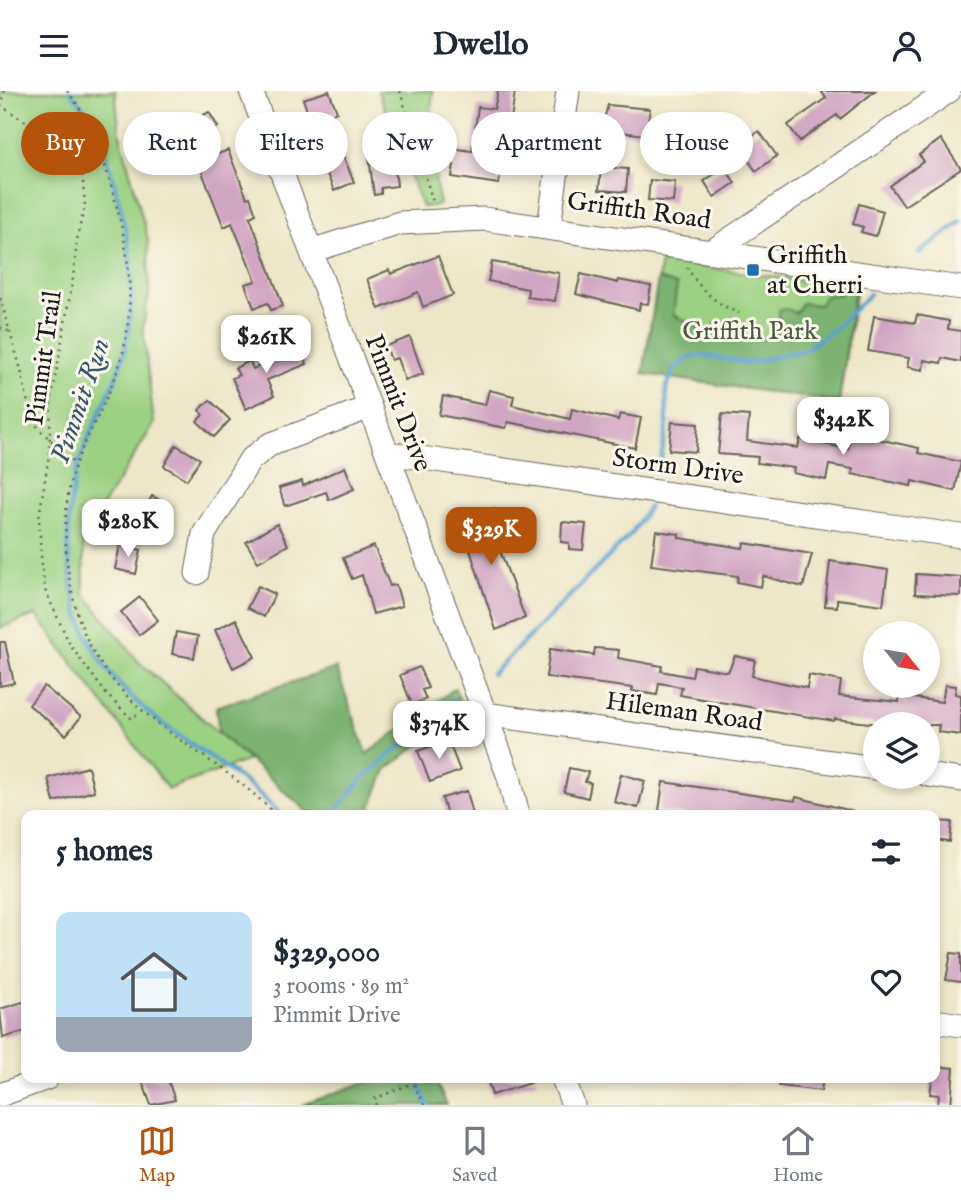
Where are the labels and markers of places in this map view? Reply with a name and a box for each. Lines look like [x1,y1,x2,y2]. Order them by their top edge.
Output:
place label: Griffith at Cherri [767,239,863,302]
marker: Griffith at Cherri [745,262,761,278]
pin: $261K [217,315,315,375]
pin: $342K [794,397,892,457]
pin: $280K [79,499,177,559]
pin: $329K [442,507,540,567]
pin: $374K [390,701,488,761]

